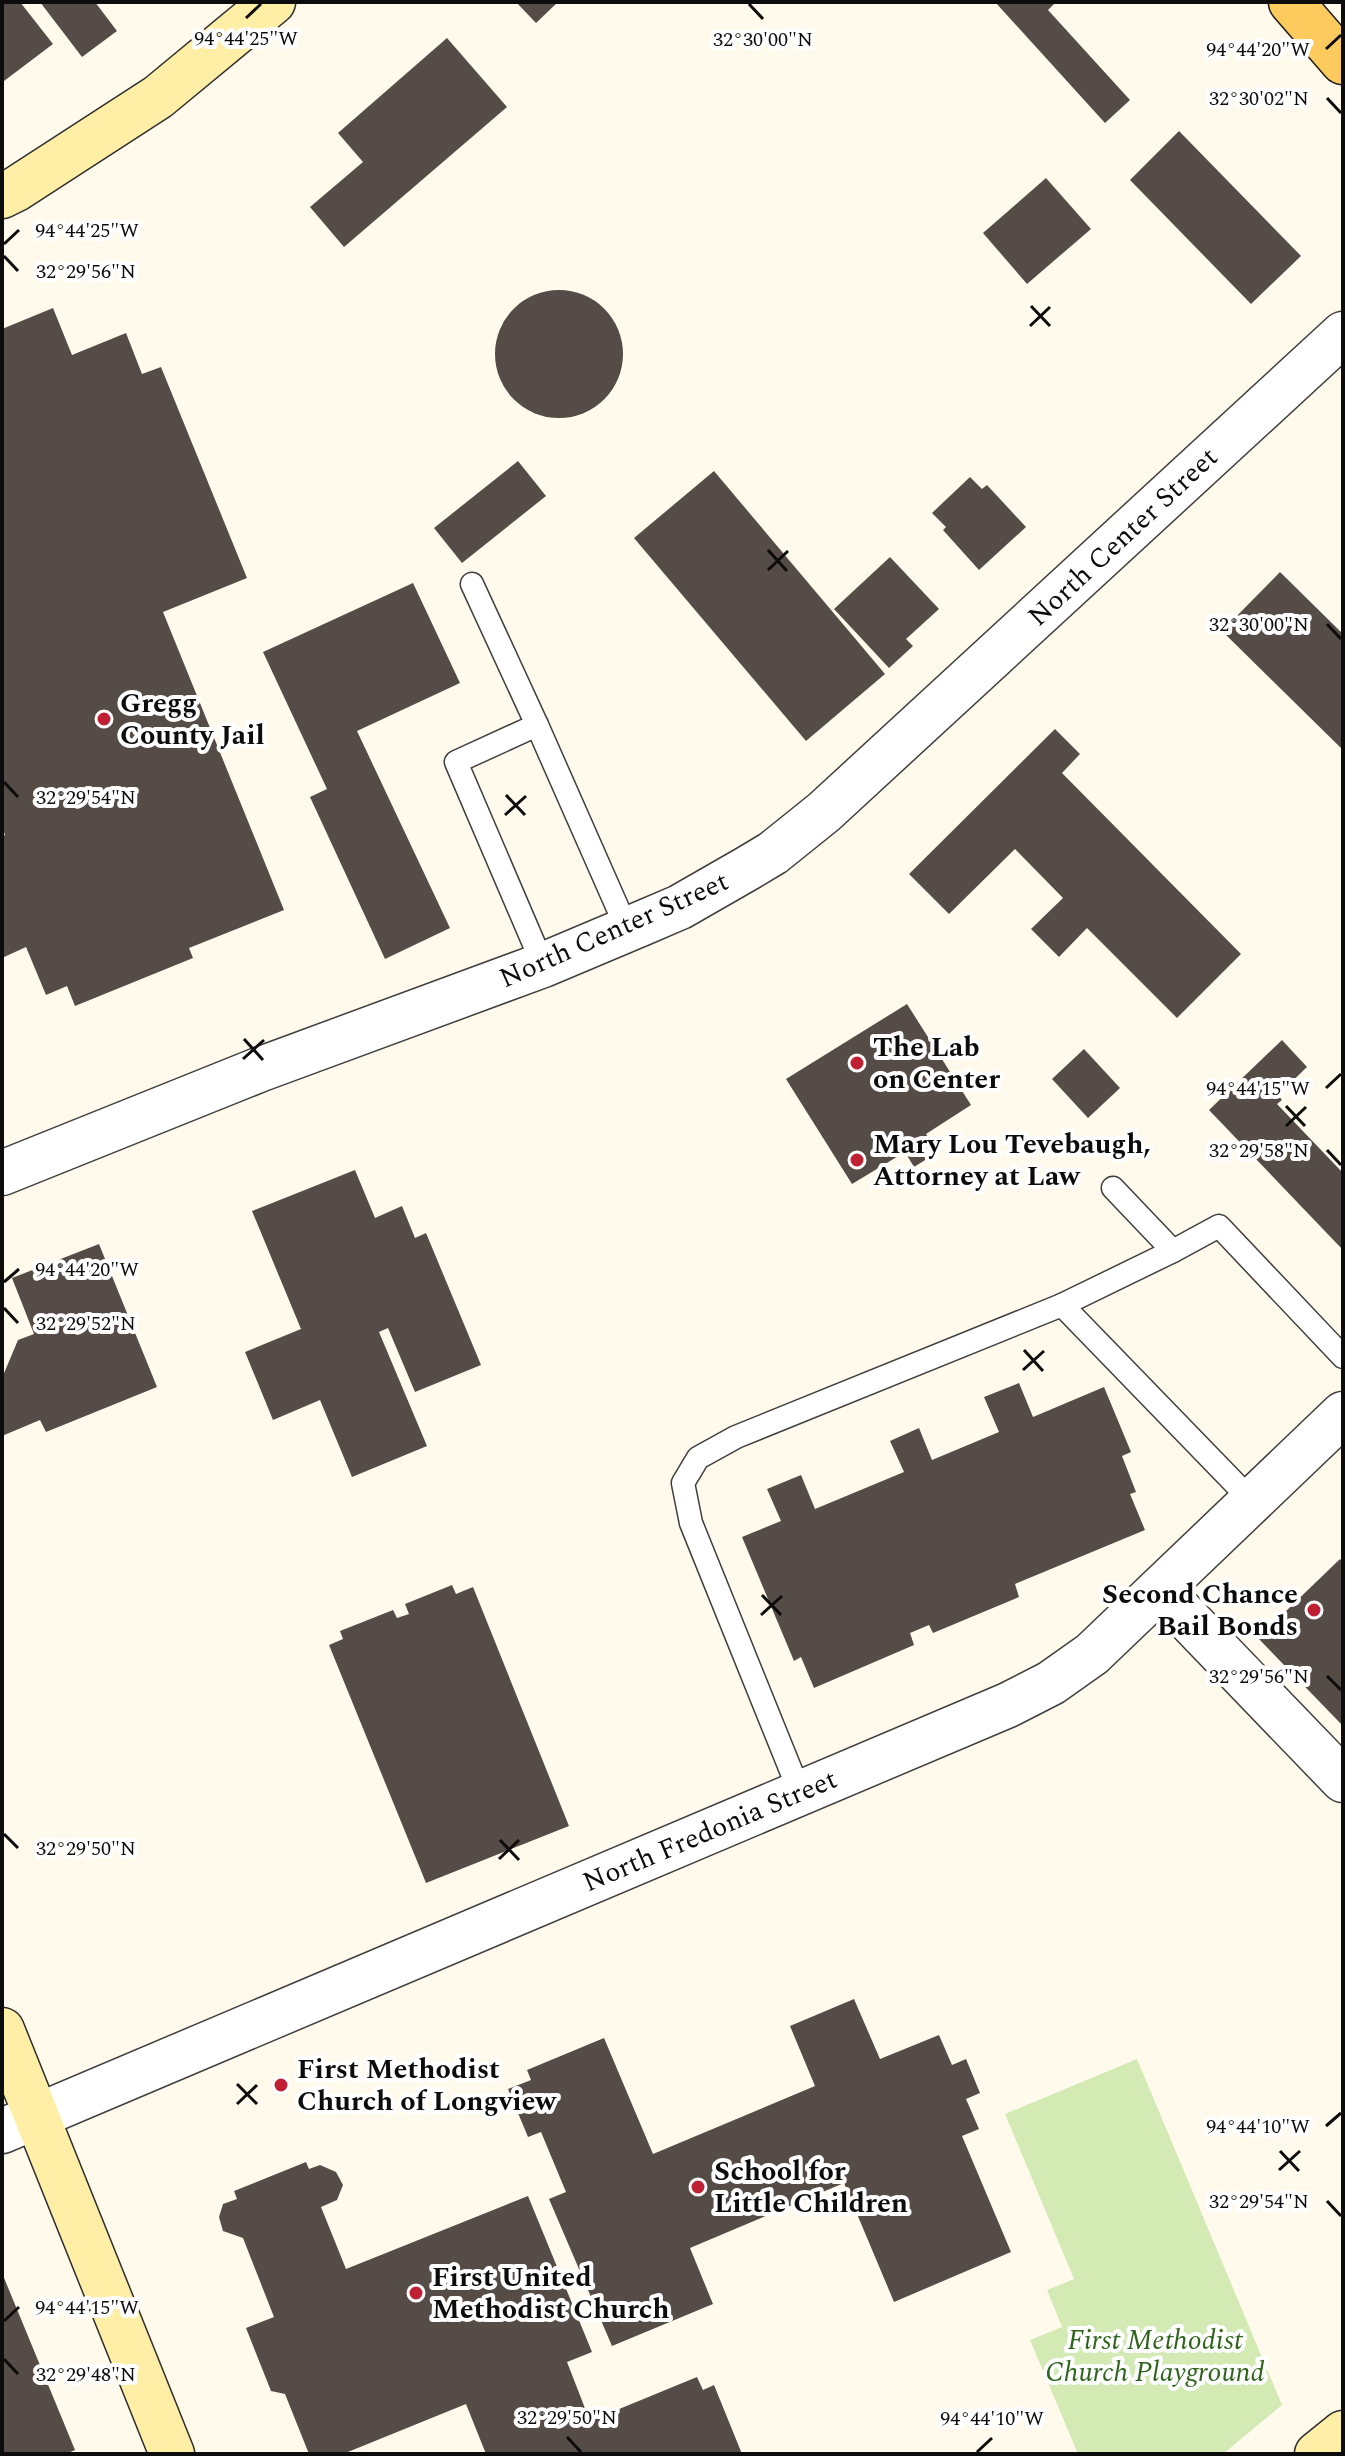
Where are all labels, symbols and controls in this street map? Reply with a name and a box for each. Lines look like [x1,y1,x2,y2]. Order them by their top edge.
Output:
text: 94°44'25"W [194,24,298,54]
text: 32°30'00"N [713,25,813,55]
text: 94°44'20"W [1206,35,1310,65]
text: 32°30'02"N [1209,84,1309,114]
text: 94°44'25"W [35,216,139,246]
text: 32°29'56"N [36,257,136,287]
street label: North Center Street [1018,437,1228,637]
text: 32°30'00"N [1209,610,1309,640]
place label: Gregg County Jail [120,682,265,757]
marker: Gregg County Jail [95,710,113,728]
text: 32°29'54"N [36,783,136,813]
street label: North Center Street [492,860,736,1000]
place label: The Lab on Center [873,1026,1000,1101]
marker: The Lab on Center [848,1054,866,1072]
text: 94°44'15"W [1206,1074,1310,1104]
place label: Mary Lou Tevebaugh, Attorney at Law [873,1123,1151,1198]
text: 32°29'58"N [1209,1136,1309,1166]
marker: Mary Lou Tevebaugh, Attorney at Law [848,1151,866,1169]
text: 94°44'20"W [35,1255,139,1285]
text: 32°29'52"N [36,1309,136,1339]
place label: Second Chance Bail Bonds [1102,1573,1298,1648]
marker: Second Chance Bail Bonds [1305,1601,1323,1619]
text: 32°29'56"N [1209,1662,1309,1692]
street label: North Fredonia Street [576,1758,844,1904]
text: 32°29'50"N [36,1834,136,1864]
place label: First Methodist Church of Longview [297,2048,558,2123]
marker: First Methodist Church of Longview [272,2076,290,2094]
text: 94°44'10"W [1206,2112,1310,2142]
place label: School for Little Children [714,2150,908,2225]
marker: School for Little Children [689,2178,707,2196]
text: 32°29'54"N [1209,2187,1309,2217]
place label: First United Methodist Church [432,2256,669,2331]
marker: First United Methodist Church [407,2284,425,2302]
text: 94°44'15"W [35,2293,139,2323]
park label: First Methodist Church Playground [1045,2319,1265,2394]
text: 32°29'48"N [36,2360,136,2390]
text: 32°29'50"N [517,2403,617,2433]
text: 94°44'10"W [940,2404,1044,2434]

